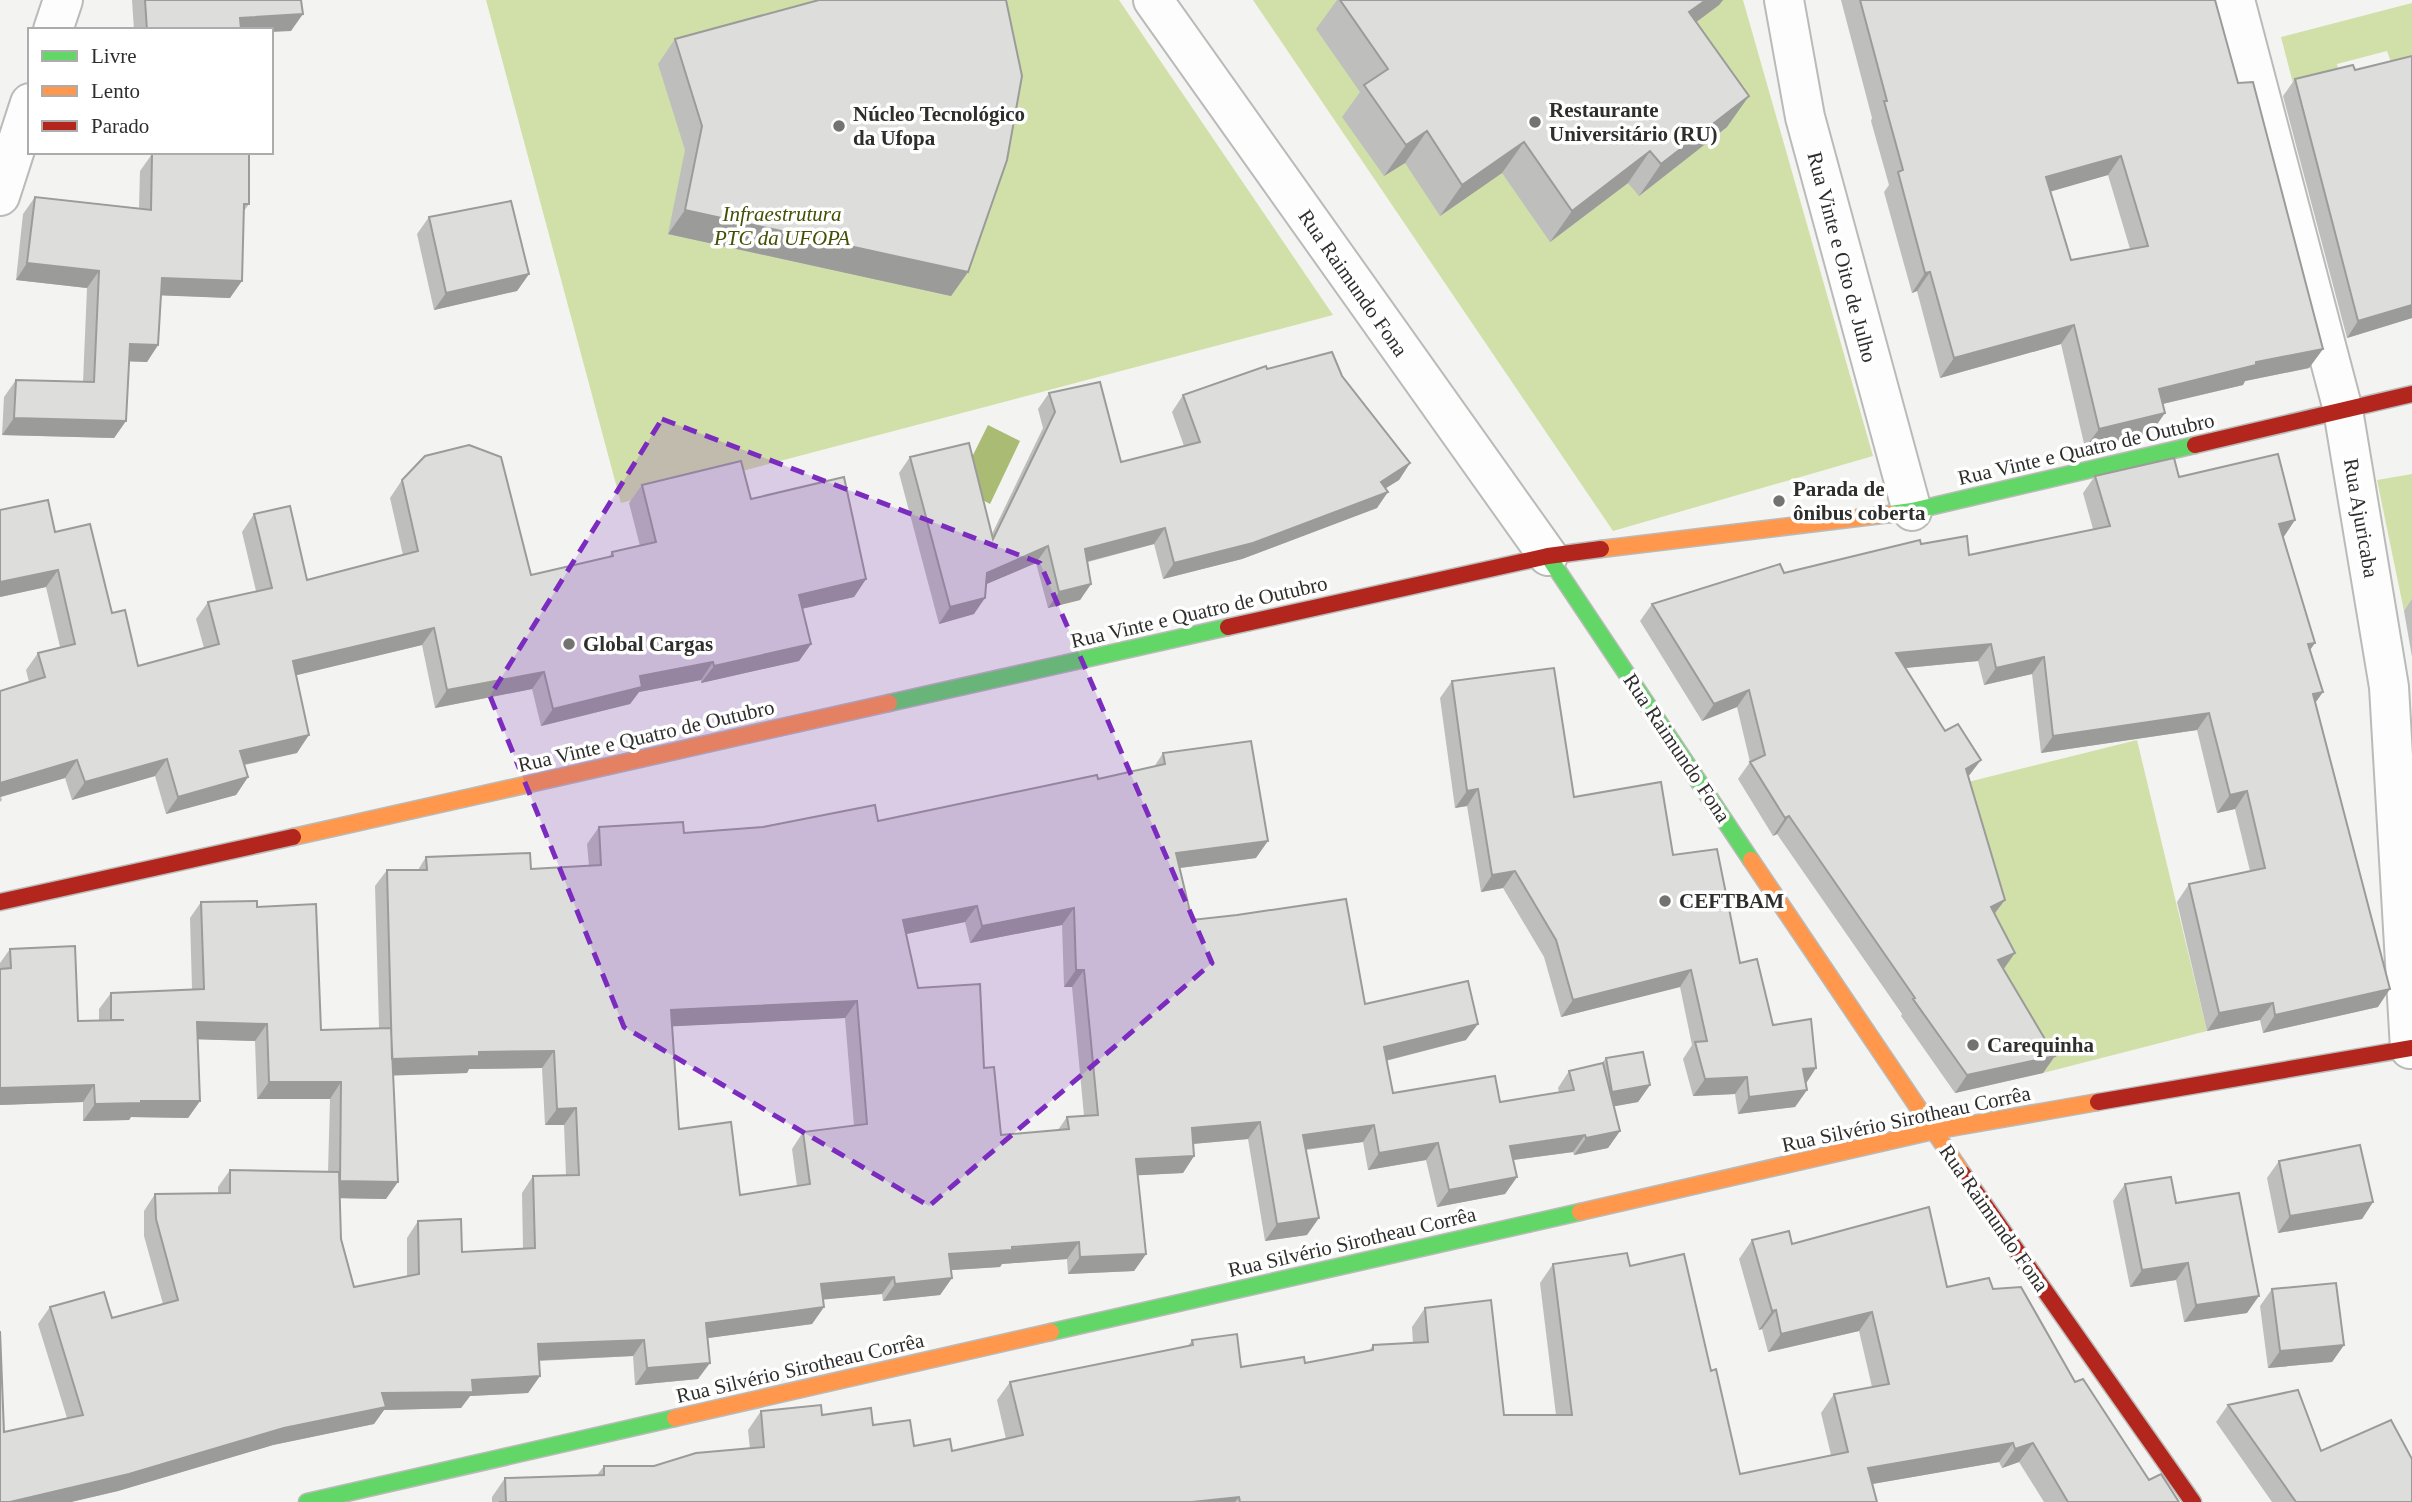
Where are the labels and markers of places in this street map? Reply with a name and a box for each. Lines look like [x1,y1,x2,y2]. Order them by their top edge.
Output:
place label: Restaurante Universitário (RU) [1549,98,1718,146]
place label: Núcleo Tecnológico da Ufopa [853,102,1025,150]
marker: Restaurante Universitário (RU) [1527,114,1543,130]
marker: Núcleo Tecnológico da Ufopa [831,118,847,134]
place label: Parada de ônibus coberta [1793,477,1926,525]
marker: Parada de ônibus coberta [1771,493,1787,509]
place label: Global Cargas [583,632,713,656]
marker: Global Cargas [561,636,577,652]
place label: CEFTBAM [1679,889,1784,913]
marker: CEFTBAM [1657,893,1673,909]
place label: Carequinha [1987,1033,2094,1057]
marker: Carequinha [1965,1037,1981,1053]

